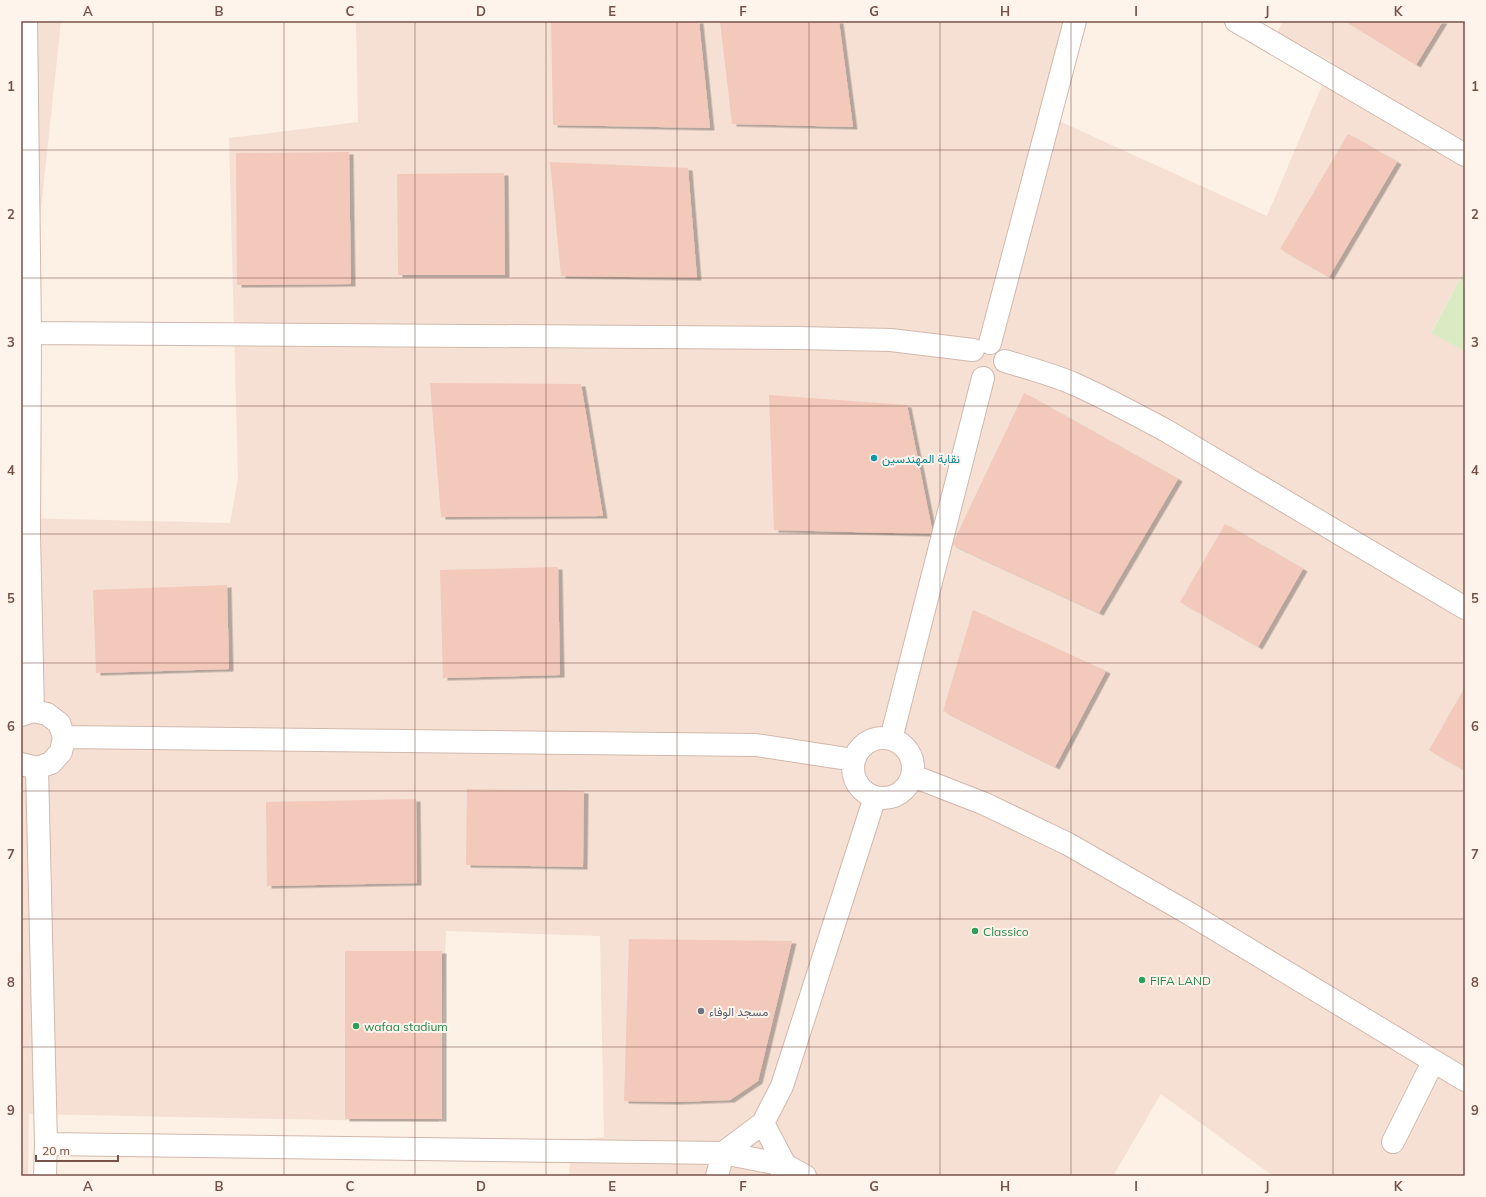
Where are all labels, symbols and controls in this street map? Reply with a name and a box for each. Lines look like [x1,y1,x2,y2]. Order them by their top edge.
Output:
text: A [83,3,93,19]
text: B [215,3,224,19]
text: C [346,3,355,19]
text: D [476,3,486,19]
text: E [608,3,616,19]
text: F [739,3,747,19]
text: G [869,3,879,19]
text: H [1000,3,1010,19]
text: I [1134,3,1138,19]
text: J [1265,3,1269,19]
text: K [1394,3,1404,19]
text: 1 [7,78,15,94]
text: 1 [1471,78,1479,94]
text: 2 [7,206,15,222]
text: 2 [1471,206,1479,222]
text: 3 [7,334,15,350]
text: 3 [1471,334,1479,350]
place label: نقابة المهندسين [882,451,960,467]
marker: نقابة المهندسين [869,453,879,463]
text: 4 [7,462,15,478]
text: 4 [1471,462,1479,478]
text: 5 [7,590,15,606]
text: 5 [1471,590,1479,606]
text: 6 [7,718,15,734]
text: 6 [1471,718,1479,734]
text: 7 [7,846,15,862]
text: 7 [1471,846,1479,862]
place label: Classico [983,924,1029,939]
marker: Classico [970,926,980,936]
place label: FIFA LAND [1150,973,1211,988]
text: 8 [7,974,15,990]
text: 8 [1471,974,1479,990]
marker: FIFA LAND [1137,975,1147,985]
place label: مسجد الوفاء [709,1004,768,1020]
marker: مسجد الوفاء [696,1006,706,1016]
place label: wafaa stadium [364,1019,448,1034]
marker: wafaa stadium [351,1021,361,1031]
text: 9 [7,1102,15,1118]
text: 9 [1471,1102,1479,1118]
scale bar [36,1137,118,1163]
text: 20 m [42,1143,70,1158]
text: A [83,1178,93,1194]
text: B [215,1178,224,1194]
text: C [346,1178,355,1194]
text: D [476,1178,486,1194]
text: E [608,1178,616,1194]
text: F [739,1178,747,1194]
text: G [869,1178,879,1194]
text: H [1000,1178,1010,1194]
text: I [1134,1178,1138,1194]
text: J [1265,1178,1269,1194]
text: K [1394,1178,1404,1194]

